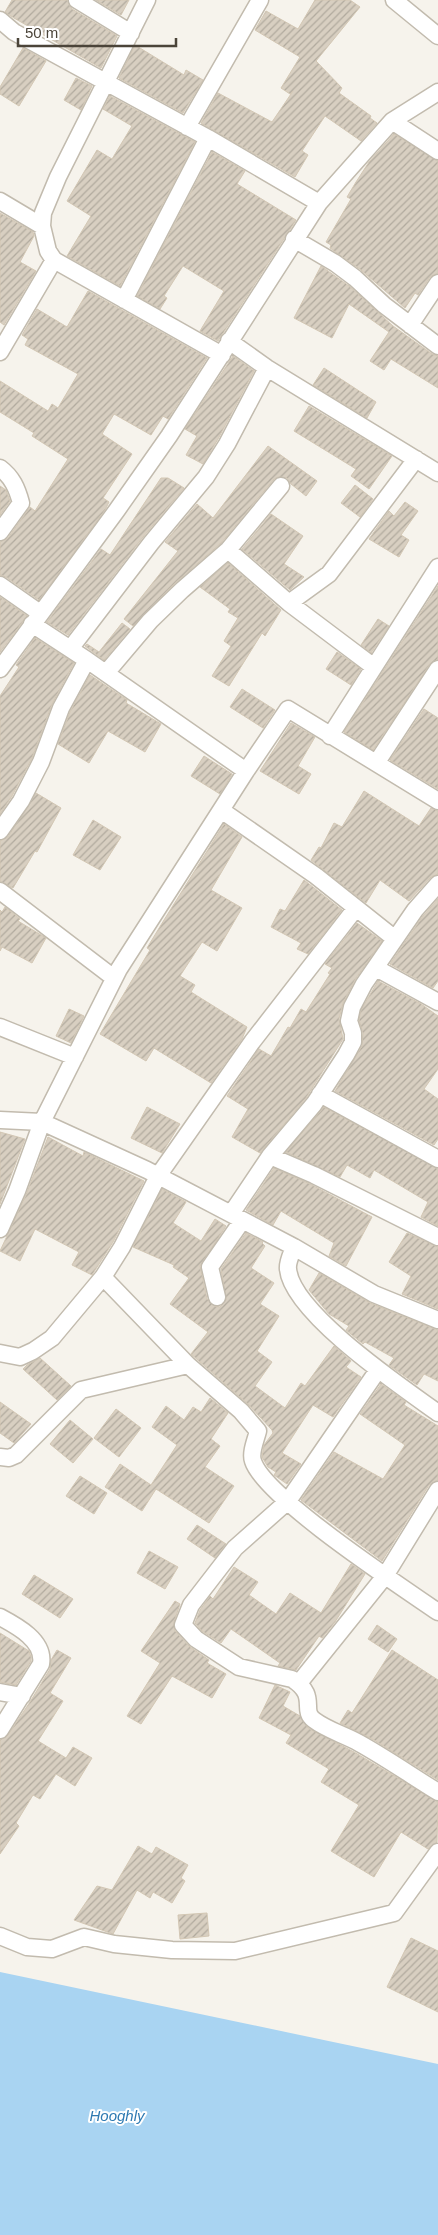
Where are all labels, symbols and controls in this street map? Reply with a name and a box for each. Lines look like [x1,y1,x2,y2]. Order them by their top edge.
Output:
scale bar [18,15,175,47]
text: 50 m [25,24,58,41]
water label: Hooghly [89,2107,146,2124]

